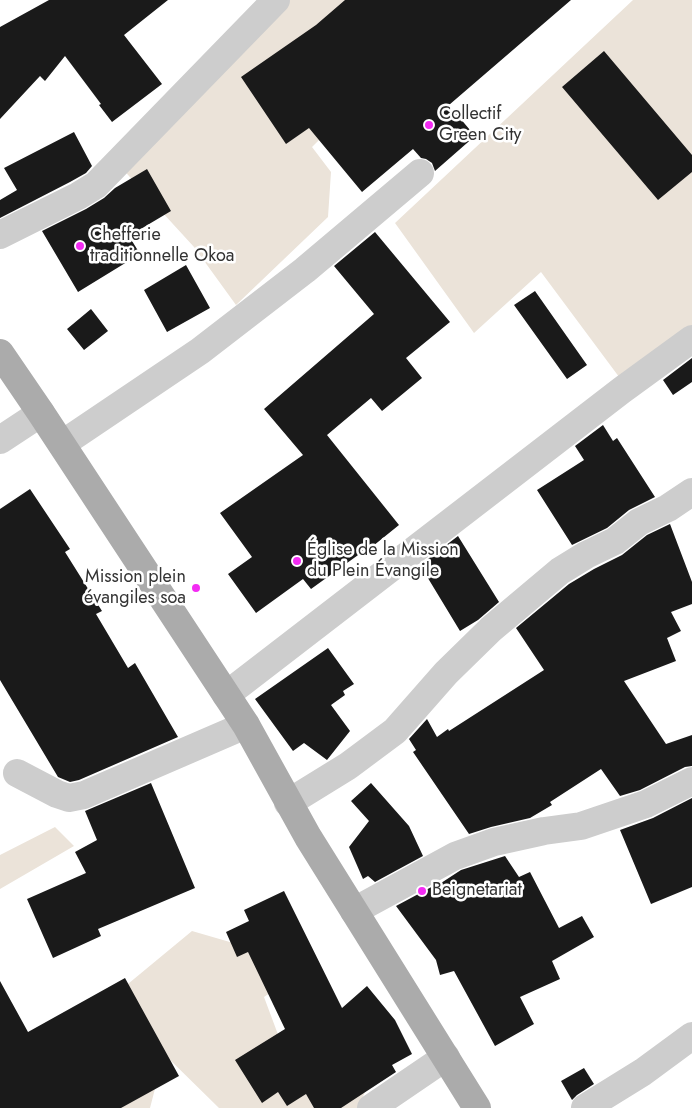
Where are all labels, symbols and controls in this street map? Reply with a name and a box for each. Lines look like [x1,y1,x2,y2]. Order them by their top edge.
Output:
place label: Collectif Green City [439,104,521,146]
marker: Collectif Green City [423,119,435,131]
place label: Chefferie traditionnelle Okoa [90,225,234,268]
marker: Chefferie traditionnelle Okoa [74,240,86,252]
place label: Église de la Mission du Plein Évangile [307,540,459,582]
marker: Église de la Mission du Plein Évangile [291,555,303,567]
place label: Mission plein évangiles soa [84,567,186,610]
marker: Mission plein évangiles soa [190,582,202,594]
place label: Beignetariat [432,880,522,902]
marker: Beignetariat [416,885,428,897]

